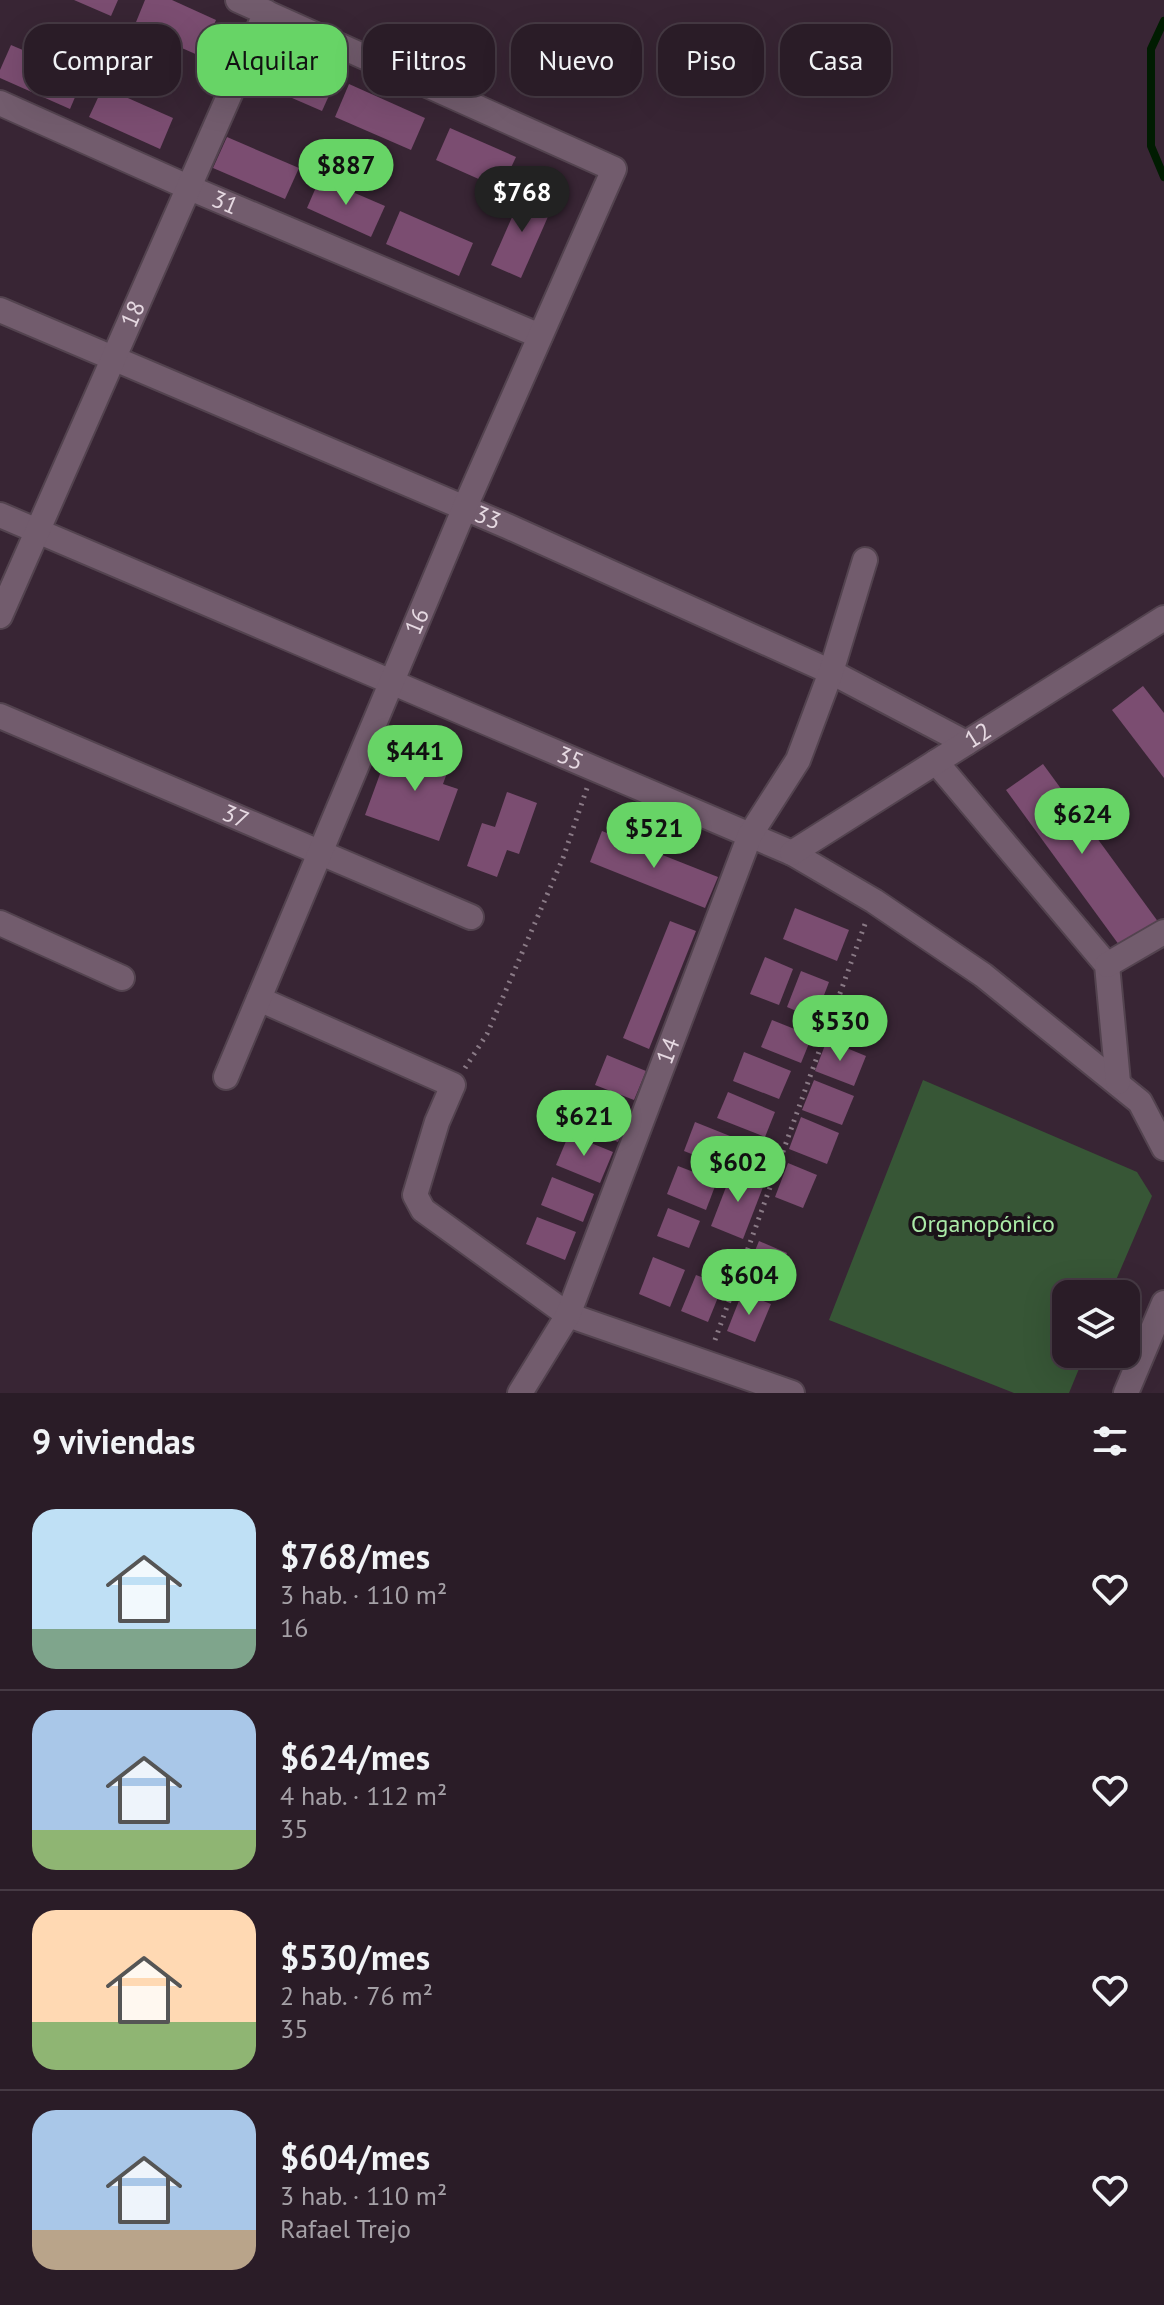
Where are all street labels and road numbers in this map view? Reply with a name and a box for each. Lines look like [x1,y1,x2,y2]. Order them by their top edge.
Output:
street label: 31 [207,183,243,222]
street label: 18 [113,296,152,332]
street label: 33 [470,498,506,537]
street label: 16 [397,603,436,639]
street label: 12 [958,715,997,755]
street label: 35 [552,739,589,777]
street label: 37 [218,797,254,835]
street label: 14 [649,1033,687,1068]

